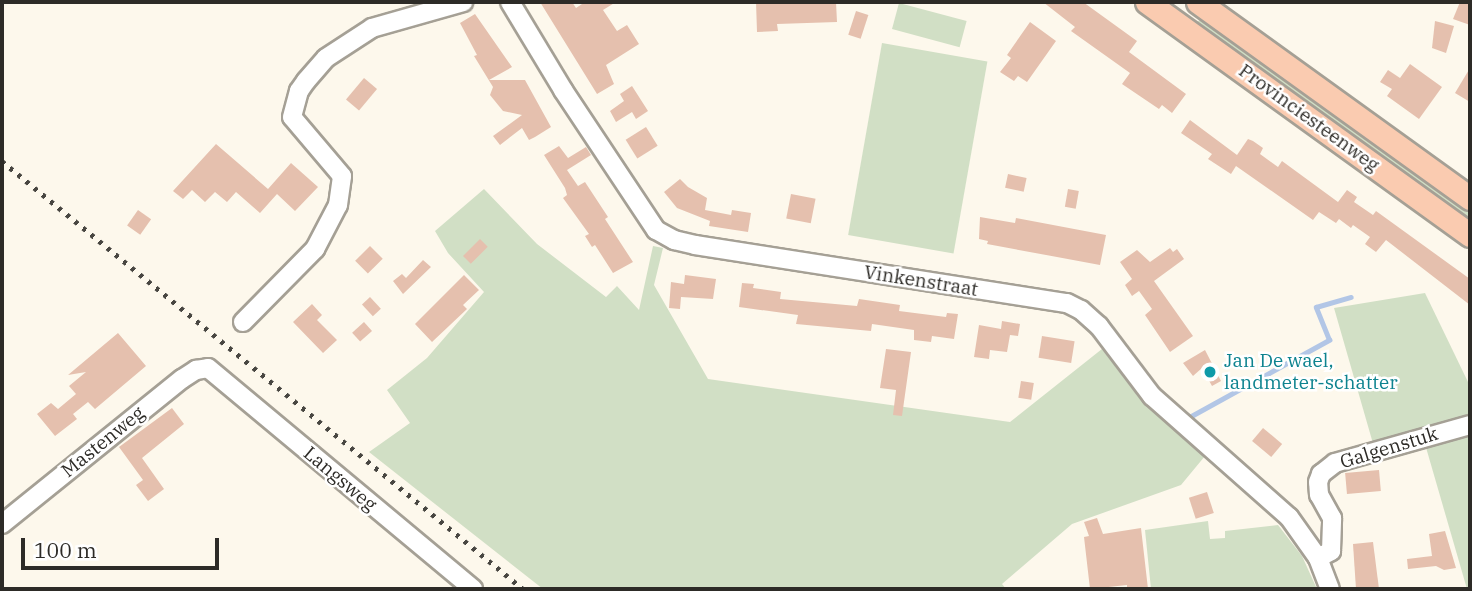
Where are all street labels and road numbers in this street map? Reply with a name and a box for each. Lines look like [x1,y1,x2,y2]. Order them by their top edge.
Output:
street label: Provinciesteenweg [1234,59,1384,177]
street label: Vinkenstraat [862,261,980,301]
street label: Mastenweg [57,402,149,482]
street label: Galgenstuk [1337,422,1441,474]
street label: Langsweg [299,442,381,516]

